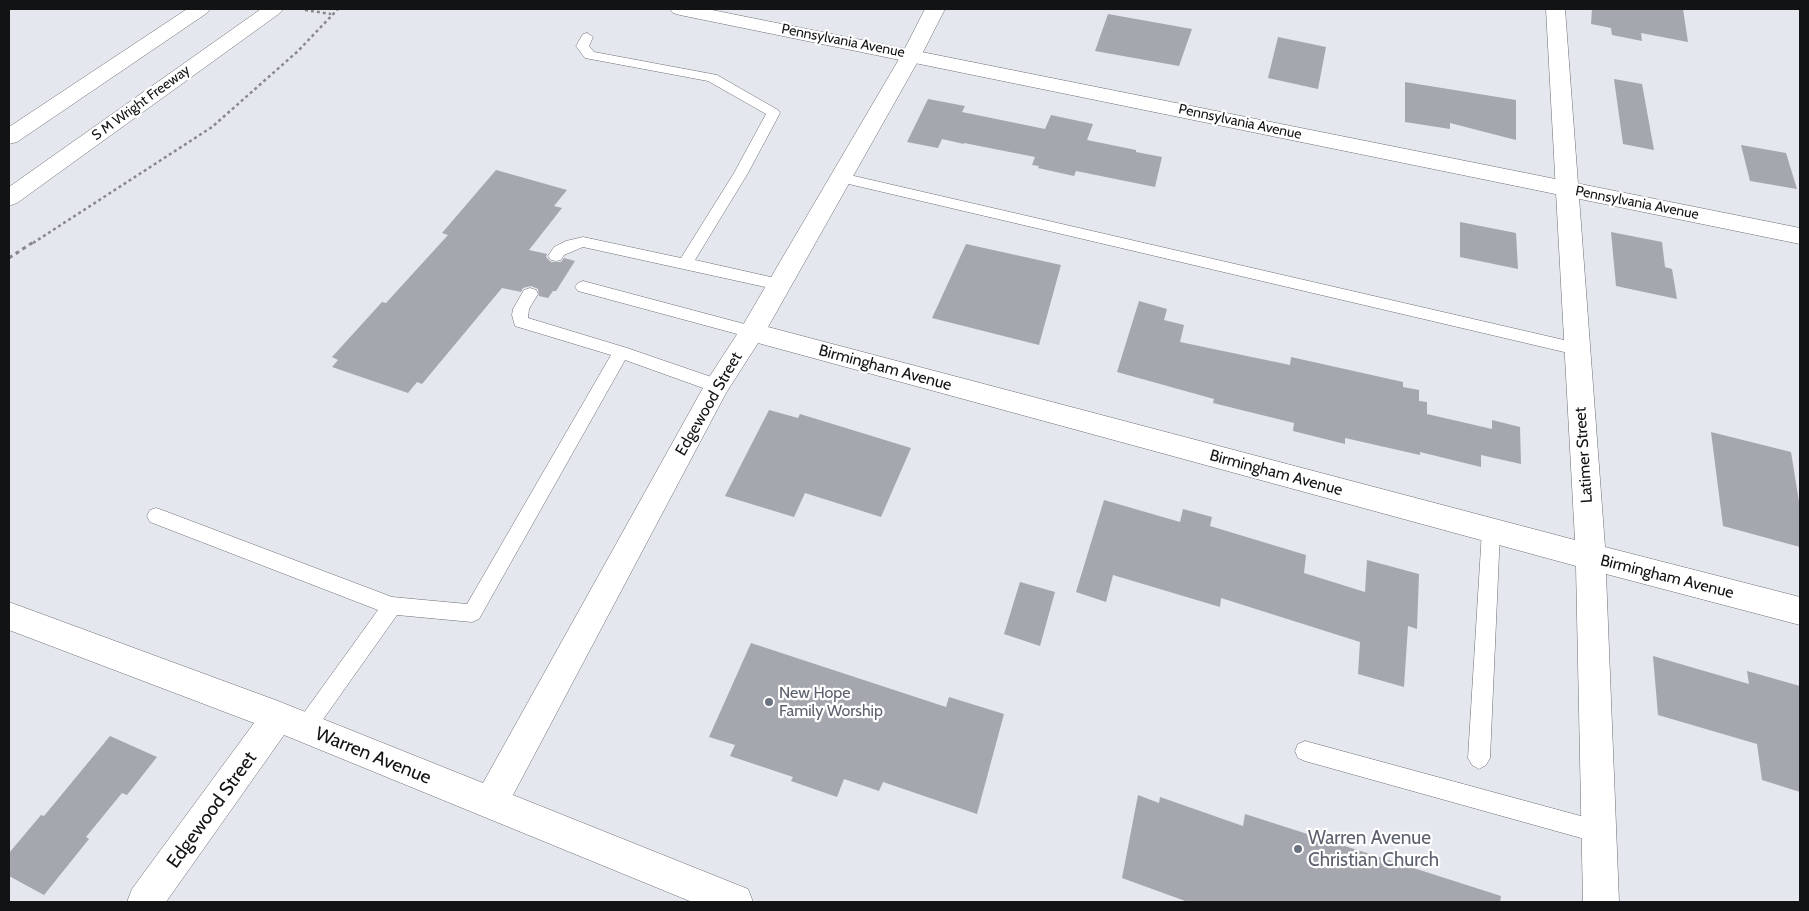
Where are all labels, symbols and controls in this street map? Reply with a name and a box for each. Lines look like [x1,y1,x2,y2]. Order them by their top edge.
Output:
street label: Pennsylvania Avenue [780,21,906,61]
street label: S M Wright Freeway [89,62,193,144]
street label: Pennsylvania Avenue [1177,101,1303,143]
street label: Pennsylvania Avenue [1574,183,1700,223]
street label: Birmingham Avenue [816,341,954,395]
street label: Edgewood Street [672,349,746,459]
street label: Latimer Street [1571,406,1597,504]
street label: Birmingham Avenue [1207,446,1345,500]
street label: Birmingham Avenue [1598,551,1736,603]
place label: New Hope Family Worship [779,683,883,721]
marker: New Hope Family Worship [763,696,775,708]
street label: Warren Avenue [312,722,434,790]
street label: Edgewood Street [162,747,262,873]
place label: Warren Avenue Christian Church [1308,827,1439,871]
marker: Warren Avenue Christian Church [1292,843,1304,855]

